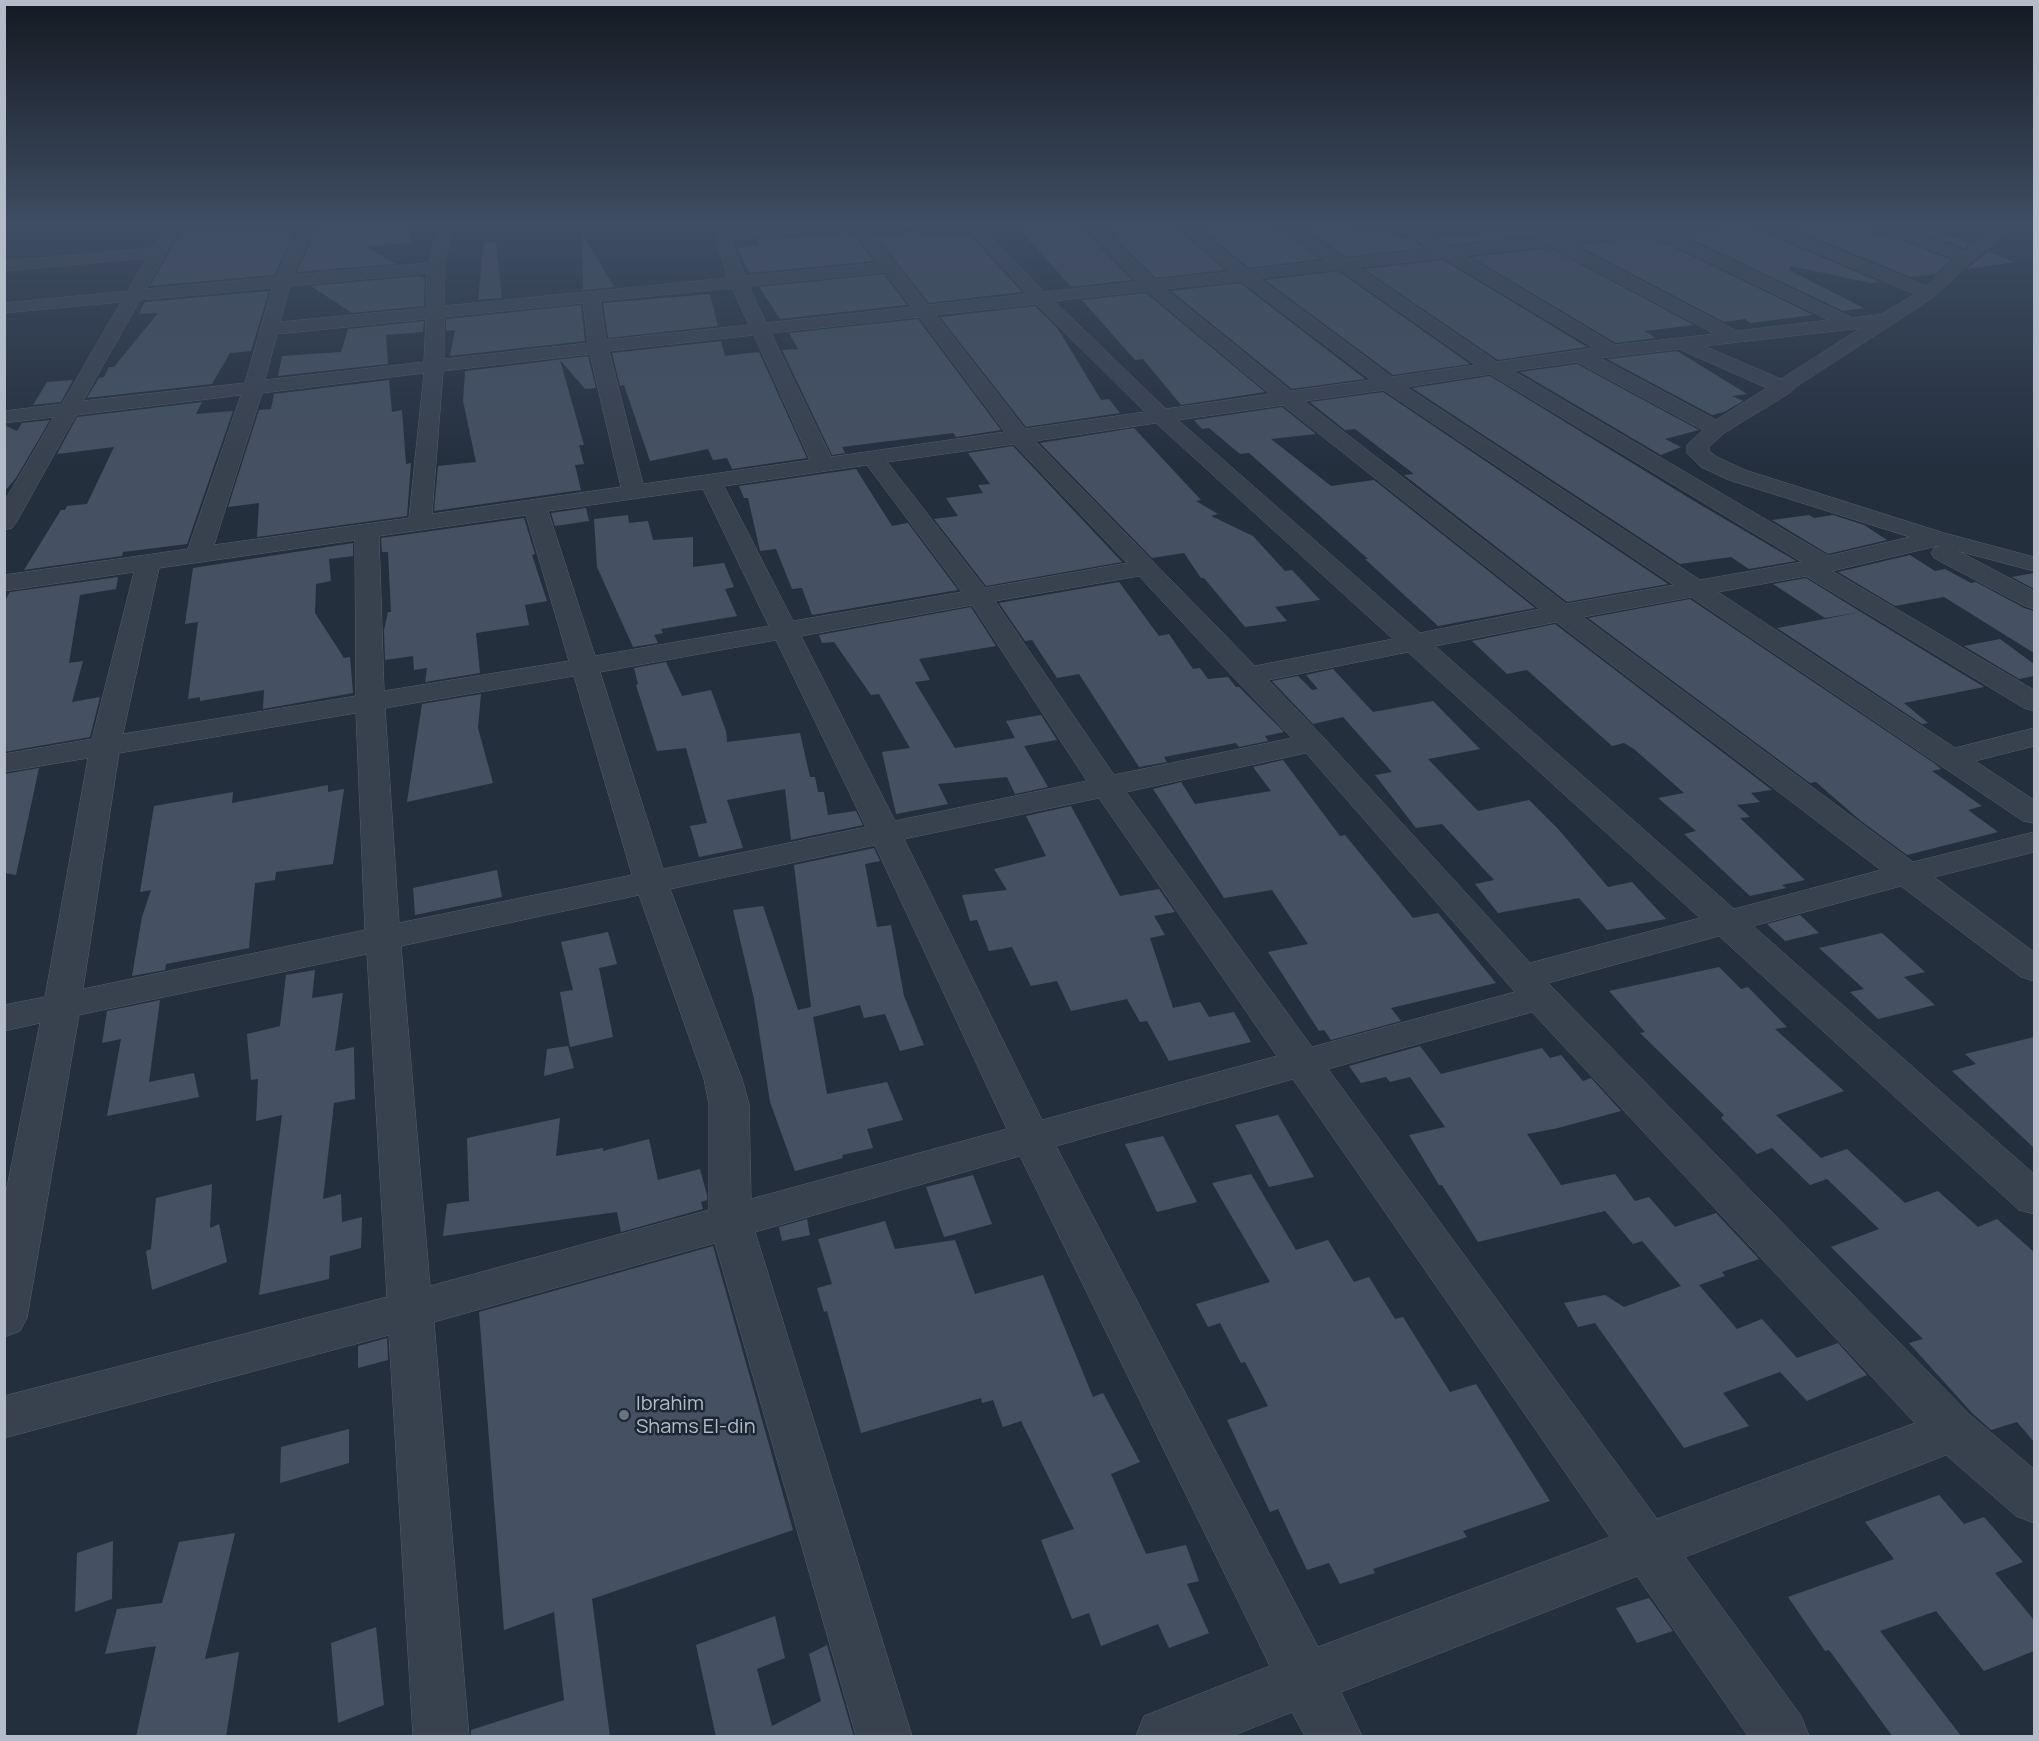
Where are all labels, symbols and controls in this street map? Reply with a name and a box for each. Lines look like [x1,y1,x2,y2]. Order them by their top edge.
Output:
place label: Ibrahim Shams El-din [636,1392,756,1439]
marker: Ibrahim Shams El-din [617,1408,631,1422]

